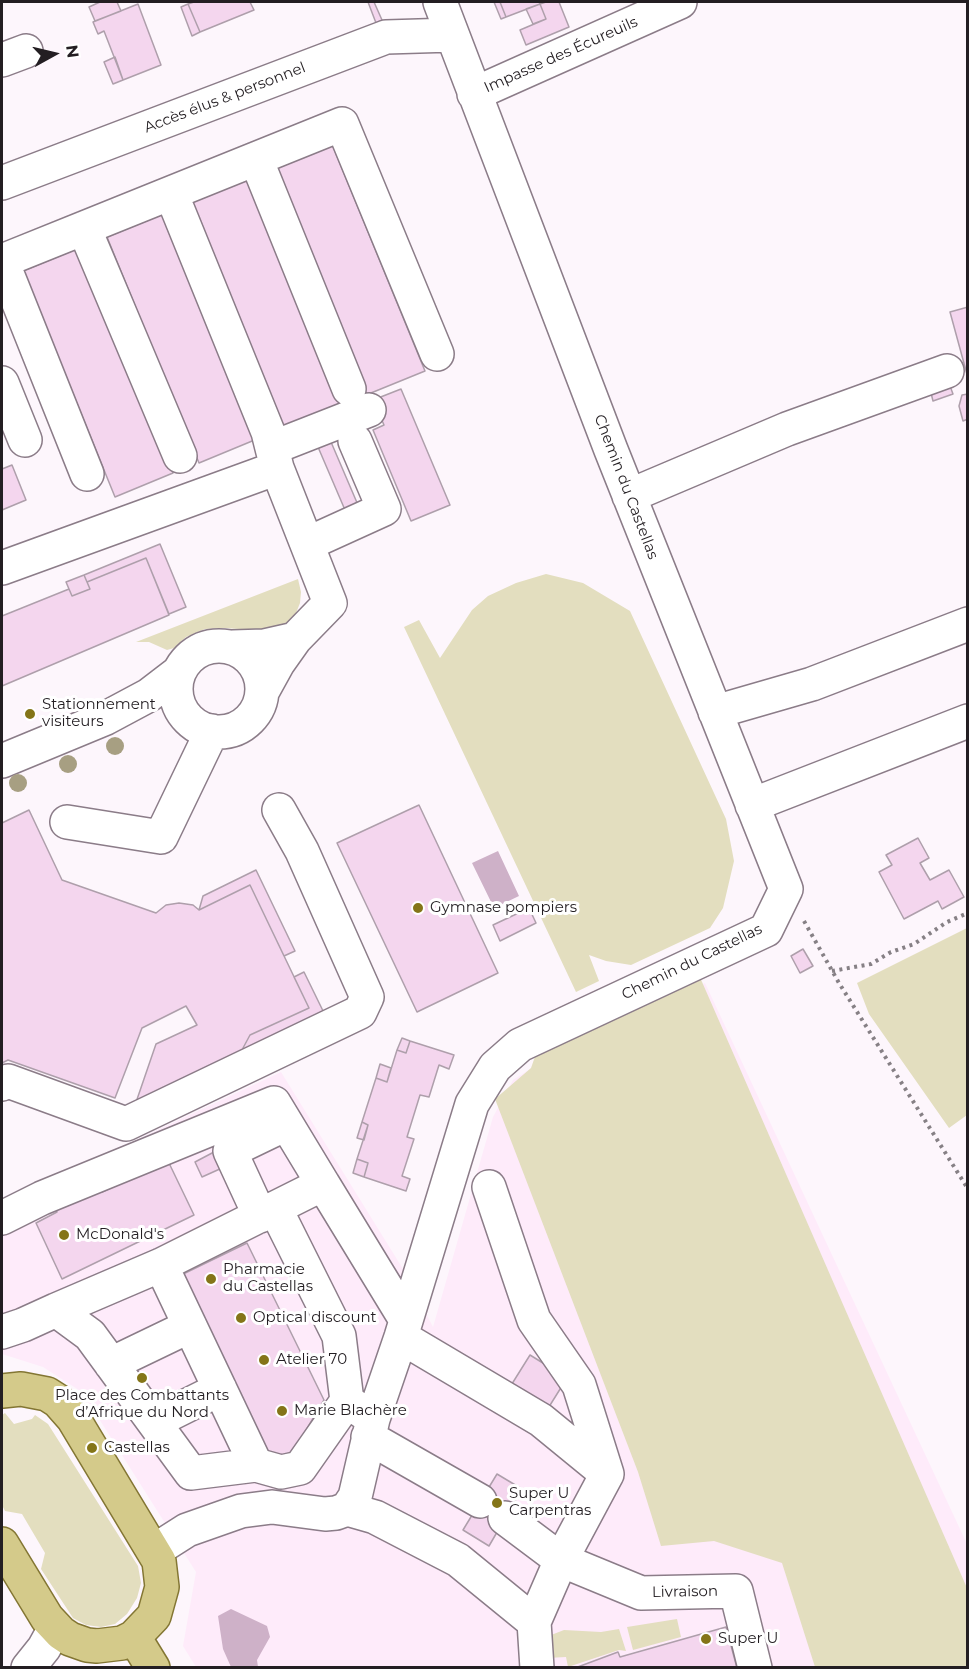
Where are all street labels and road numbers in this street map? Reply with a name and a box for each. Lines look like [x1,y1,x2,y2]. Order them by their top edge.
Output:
street label: Impasse des Écureuils [481,13,641,97]
street label: Accès élus & personnel [142,59,308,137]
street label: Chemin du Castellas [590,412,662,562]
street label: Chemin du Castellas [619,920,765,1004]
street label: Livraison [652,1582,718,1602]

